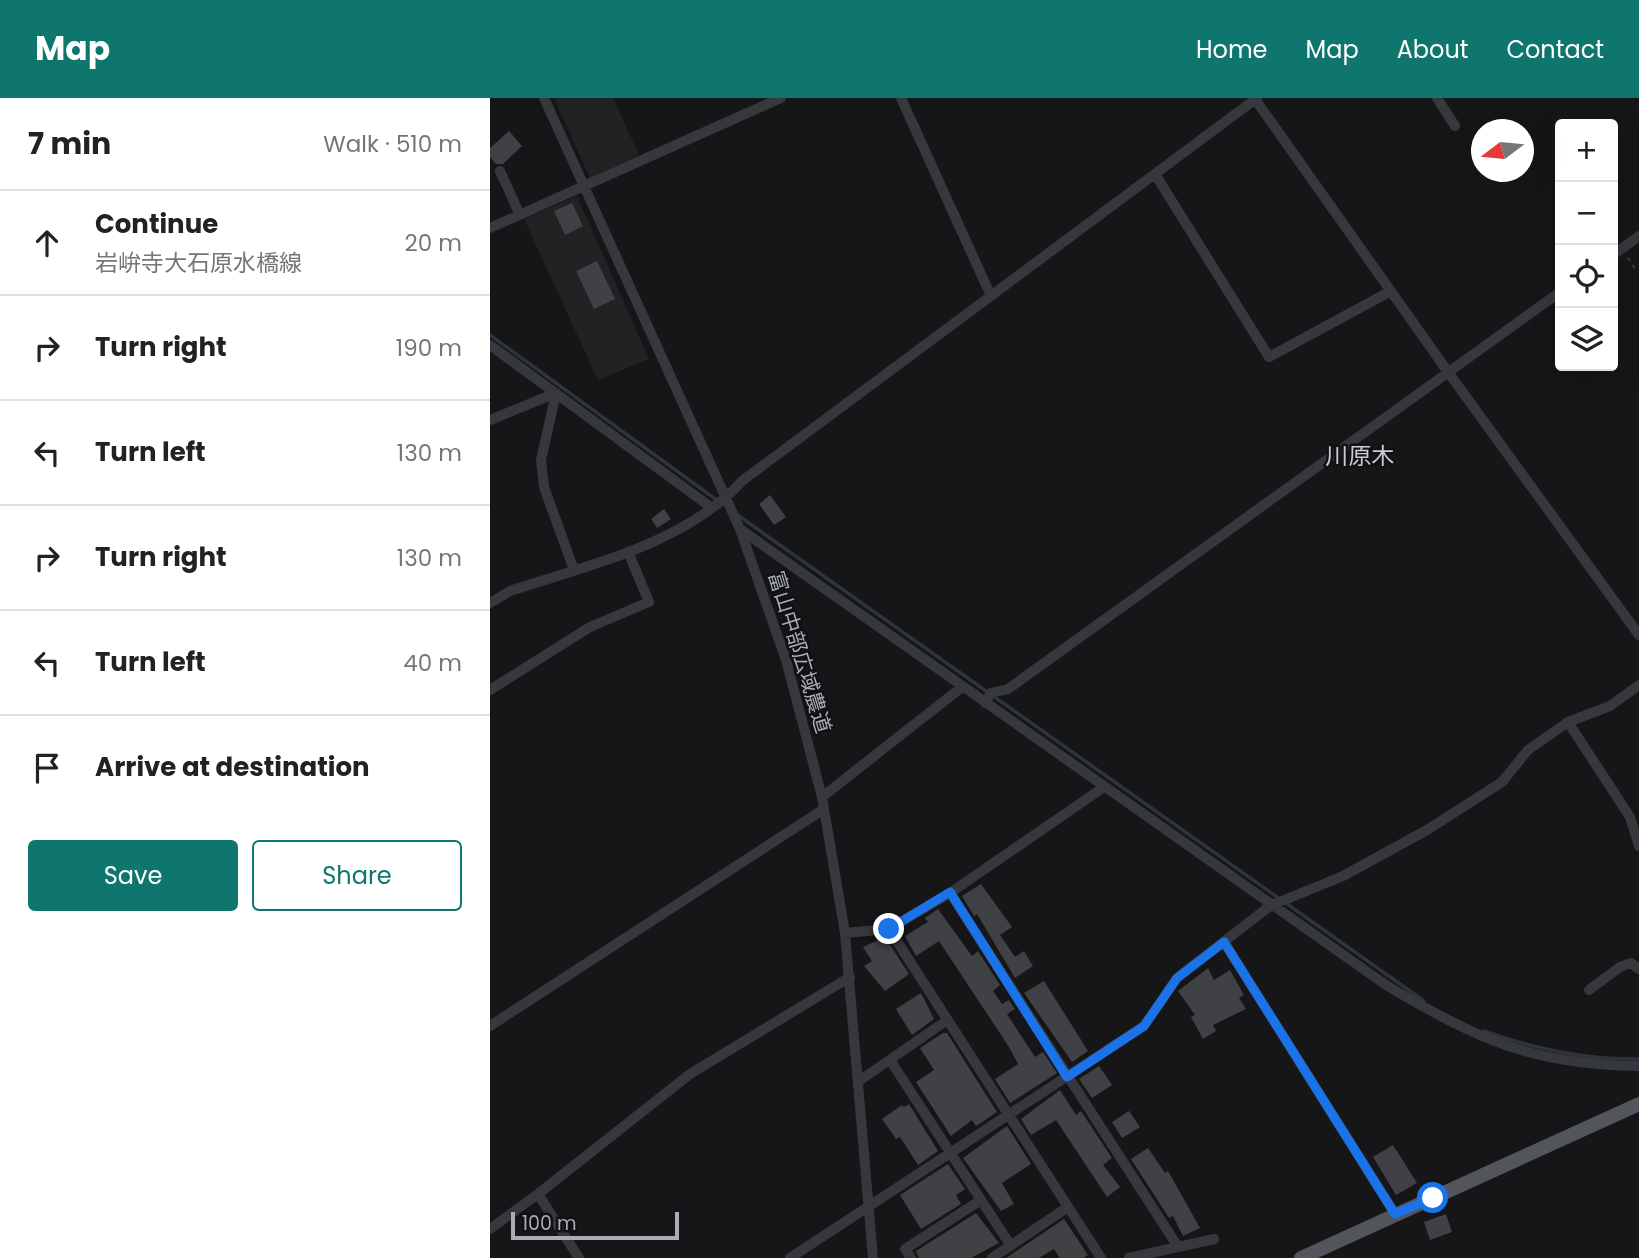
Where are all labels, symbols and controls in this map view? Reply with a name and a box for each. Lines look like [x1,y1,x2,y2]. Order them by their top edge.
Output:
text: Map [35,25,110,72]
text: Home [1196,33,1268,66]
text: Map [1306,33,1359,66]
text: About [1397,33,1468,66]
text: Contact [1506,33,1604,66]
north arrow [1471,119,1534,182]
map controls [1555,119,1618,371]
button: + [1555,119,1618,182]
text: 7 min [28,122,111,165]
text: Walk · 510 m [323,128,462,160]
button: − [1555,182,1618,245]
text: Continue [95,206,218,242]
icon: ahead [28,224,66,262]
text: 20 m [404,227,462,259]
button: locate [1555,245,1618,308]
text: 岩峅寺大石原水橋線 [95,247,302,279]
button: layers [1555,308,1618,371]
icon: right [28,329,66,367]
text: Turn right [95,329,227,365]
text: 190 m [396,332,462,364]
icon: left [28,434,66,472]
text: Turn left [95,434,206,470]
text: 130 m [397,437,462,469]
district label: 川原木 [1326,440,1395,472]
icon: right [28,539,66,577]
text: Turn right [95,539,227,575]
text: 130 m [397,542,462,574]
street label: 富山中部広域農道 [762,567,838,737]
icon: left [28,644,66,682]
text: Turn left [95,644,206,680]
text: 40 m [403,647,462,679]
icon: arrive [28,749,66,787]
text: Arrive at destination [95,749,370,785]
button: Save [28,840,238,911]
button: Share [252,840,462,911]
route end [873,913,904,944]
route start [1417,1182,1448,1213]
scale bar [511,1209,679,1241]
text: 100 m [522,1210,577,1237]

